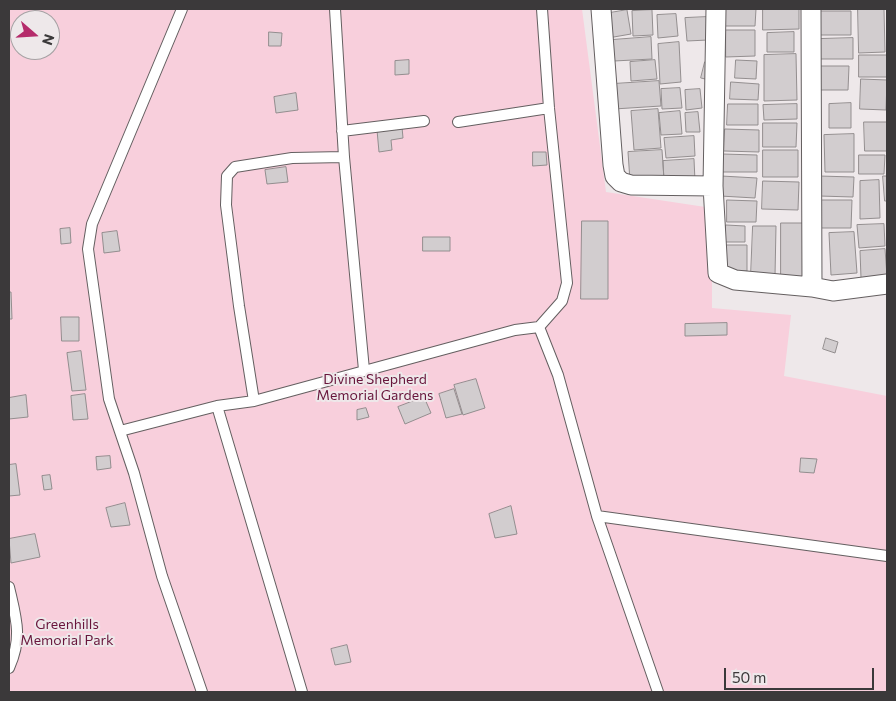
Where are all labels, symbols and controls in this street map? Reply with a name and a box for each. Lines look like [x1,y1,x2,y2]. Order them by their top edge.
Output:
north arrow [10,10,60,60]
text: N [39,32,58,47]
park label: Divine Shepherd Memorial Gardens [317,371,433,404]
park label: Greenhills Memorial Park [20,616,114,648]
scale bar [726,658,876,690]
text: 50 m [732,668,766,686]

